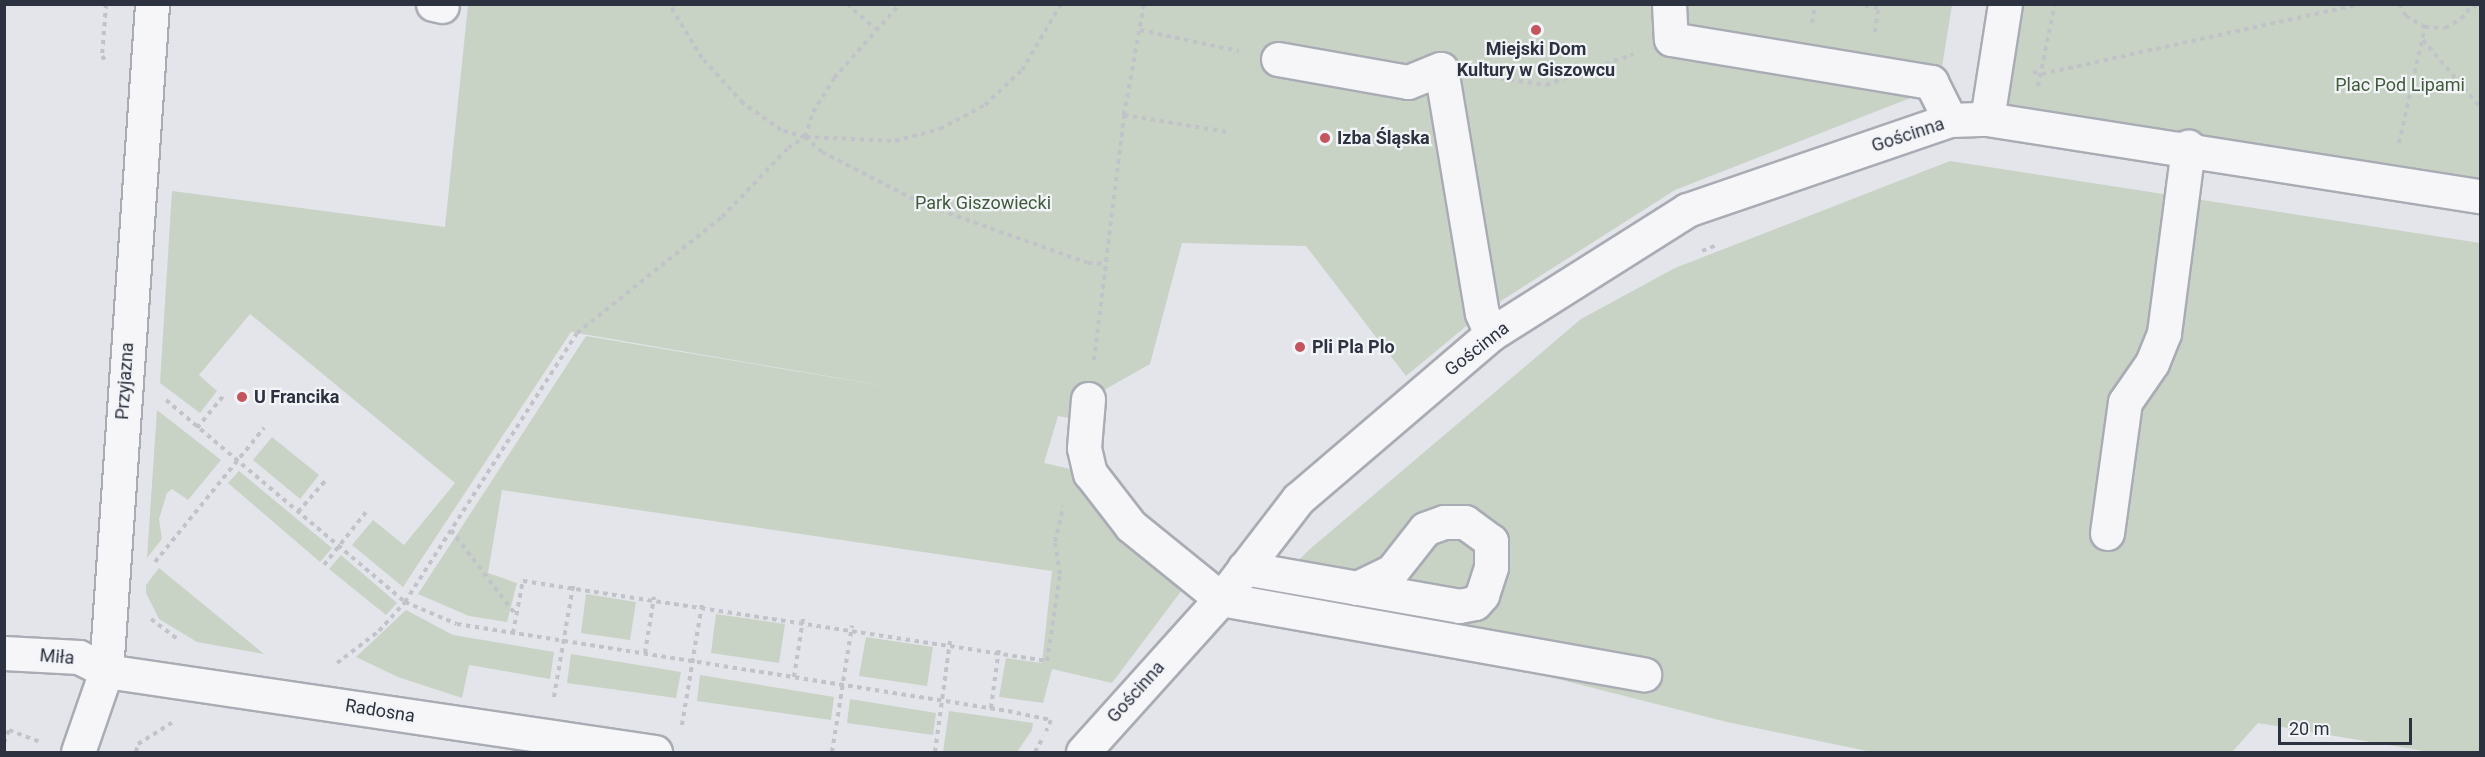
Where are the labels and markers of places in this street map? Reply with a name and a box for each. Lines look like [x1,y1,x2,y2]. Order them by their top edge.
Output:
marker: Miejski Dom Kultury w Giszowcu [1529,23,1543,37]
place label: Miejski Dom Kultury w Giszowcu [1457,39,1615,82]
place label: Izba Śląska [1337,127,1430,149]
marker: Izba Śląska [1318,131,1332,145]
place label: Pli Pla Plo [1312,336,1395,358]
marker: Pli Pla Plo [1293,340,1307,354]
place label: U Francika [254,386,339,408]
marker: U Francika [235,390,249,404]

